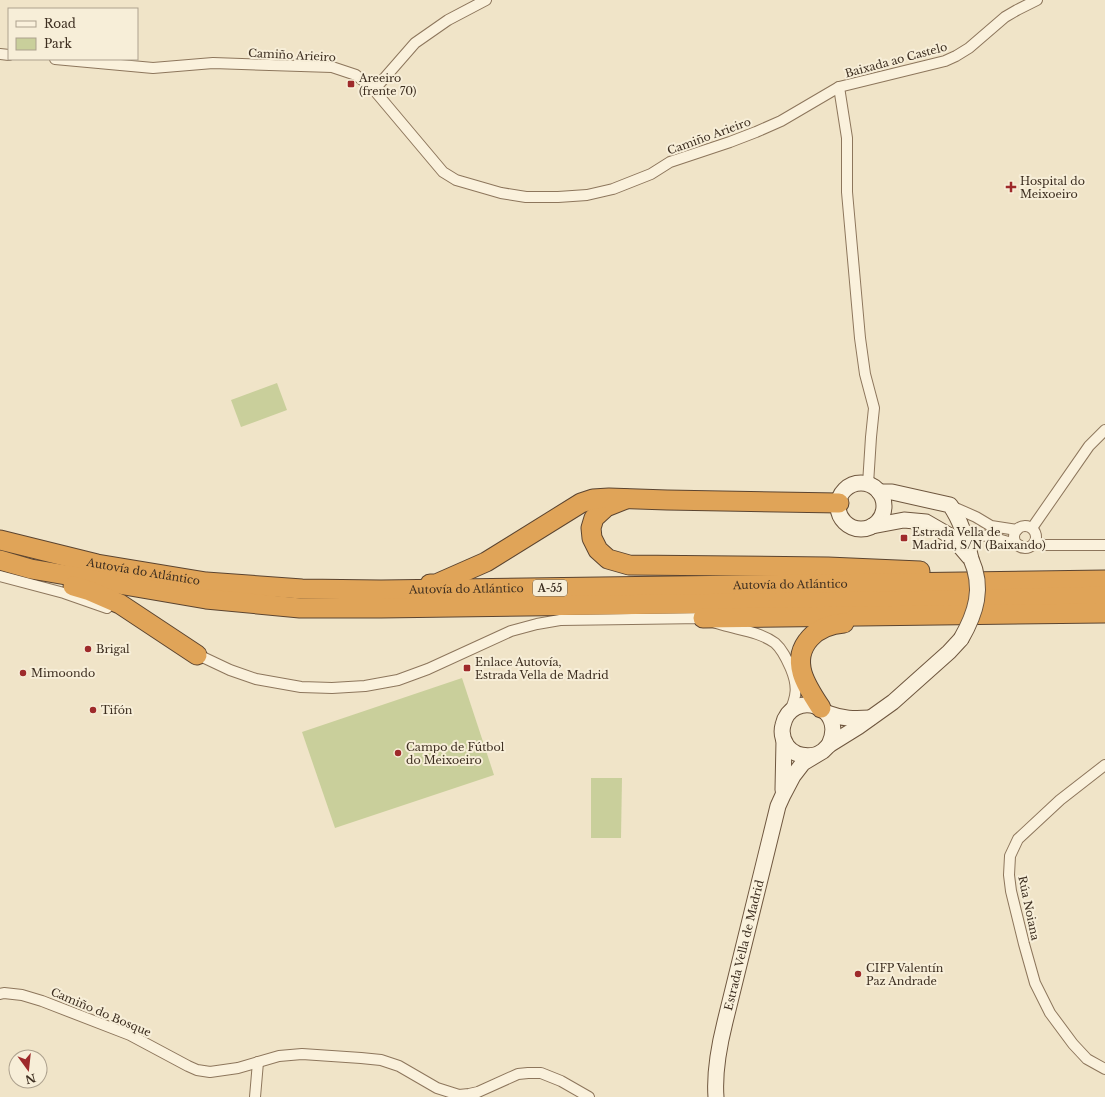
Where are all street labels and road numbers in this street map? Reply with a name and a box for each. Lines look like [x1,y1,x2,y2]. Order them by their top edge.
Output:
street label: Baixada ao Castelo [843,40,949,80]
street label: Camiño Arieiro [248,46,336,64]
street label: Camiño Arieiro [665,114,753,158]
street label: Autovía do Atlántico [84,554,201,588]
street label: Autovía do Atlántico [732,577,848,592]
road number: A-55 [533,580,567,596]
street label: Autovía do Atlántico [408,581,524,597]
street label: Rúa Noiana [1015,875,1043,942]
street label: Estrada Vella de Madrid [721,878,767,1012]
street label: Camiño do Bosque [49,985,153,1039]

